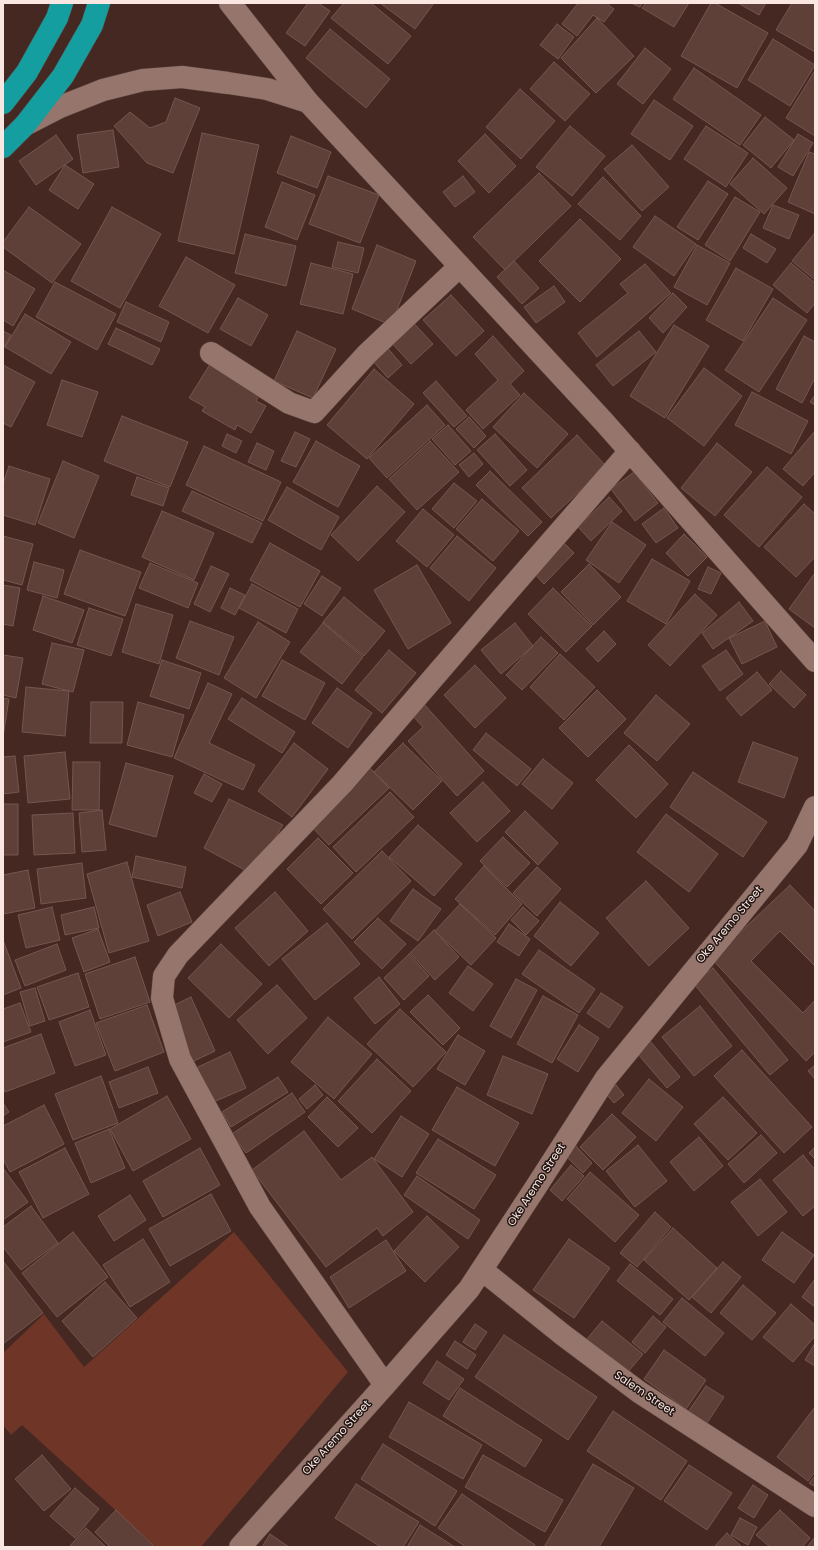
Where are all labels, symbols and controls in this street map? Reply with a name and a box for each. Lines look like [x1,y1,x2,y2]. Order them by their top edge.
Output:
street label: Oke Aremo Street [694,884,766,966]
street label: Oke Aremo Street [505,1141,569,1229]
street label: Salem Street [611,1369,677,1419]
street label: Oke Aremo Street [300,1398,374,1478]

